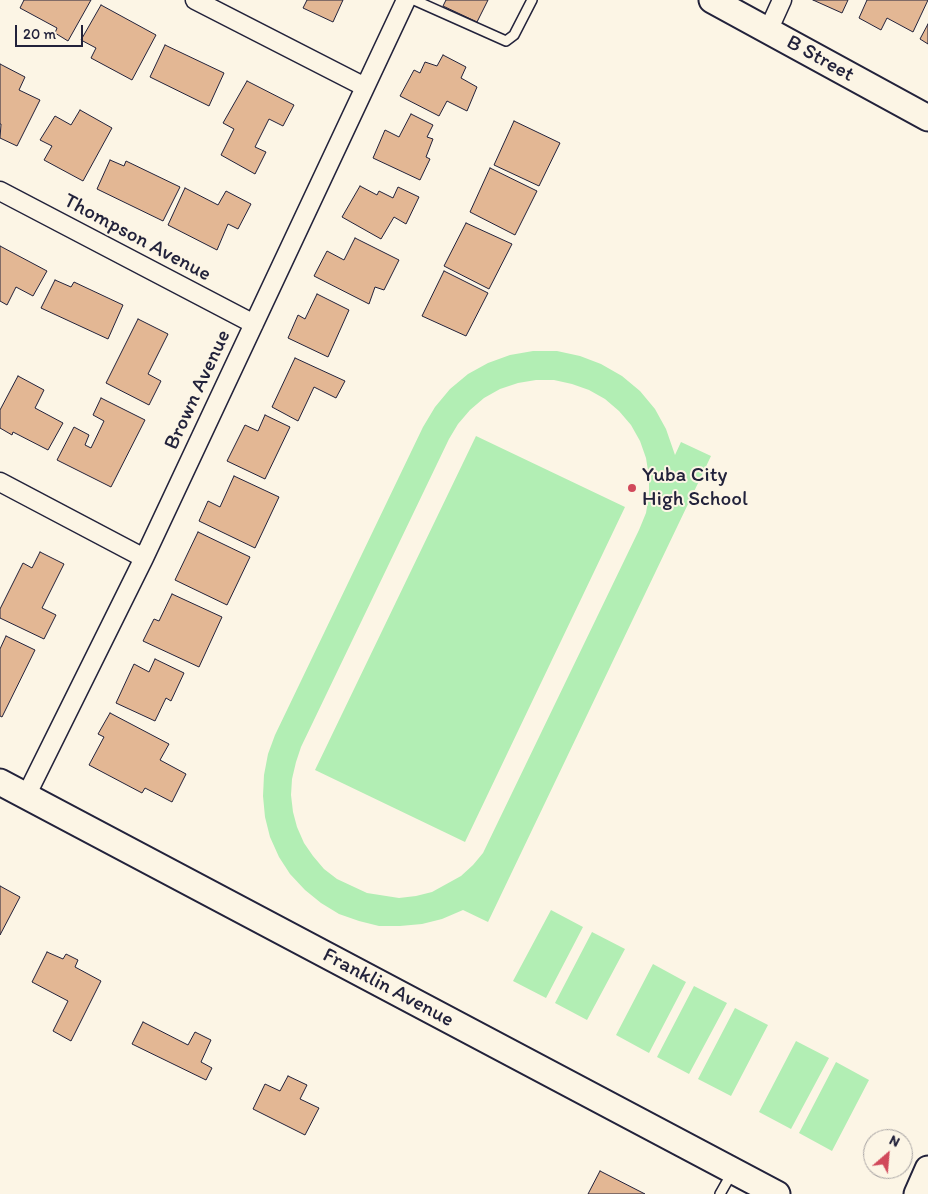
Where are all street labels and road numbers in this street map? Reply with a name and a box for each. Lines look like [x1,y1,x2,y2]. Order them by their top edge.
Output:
street label: B Street [782,30,858,88]
street label: Thompson Avenue [59,189,215,287]
street label: Brown Avenue [159,326,237,454]
street label: Franklin Avenue [318,943,458,1033]

